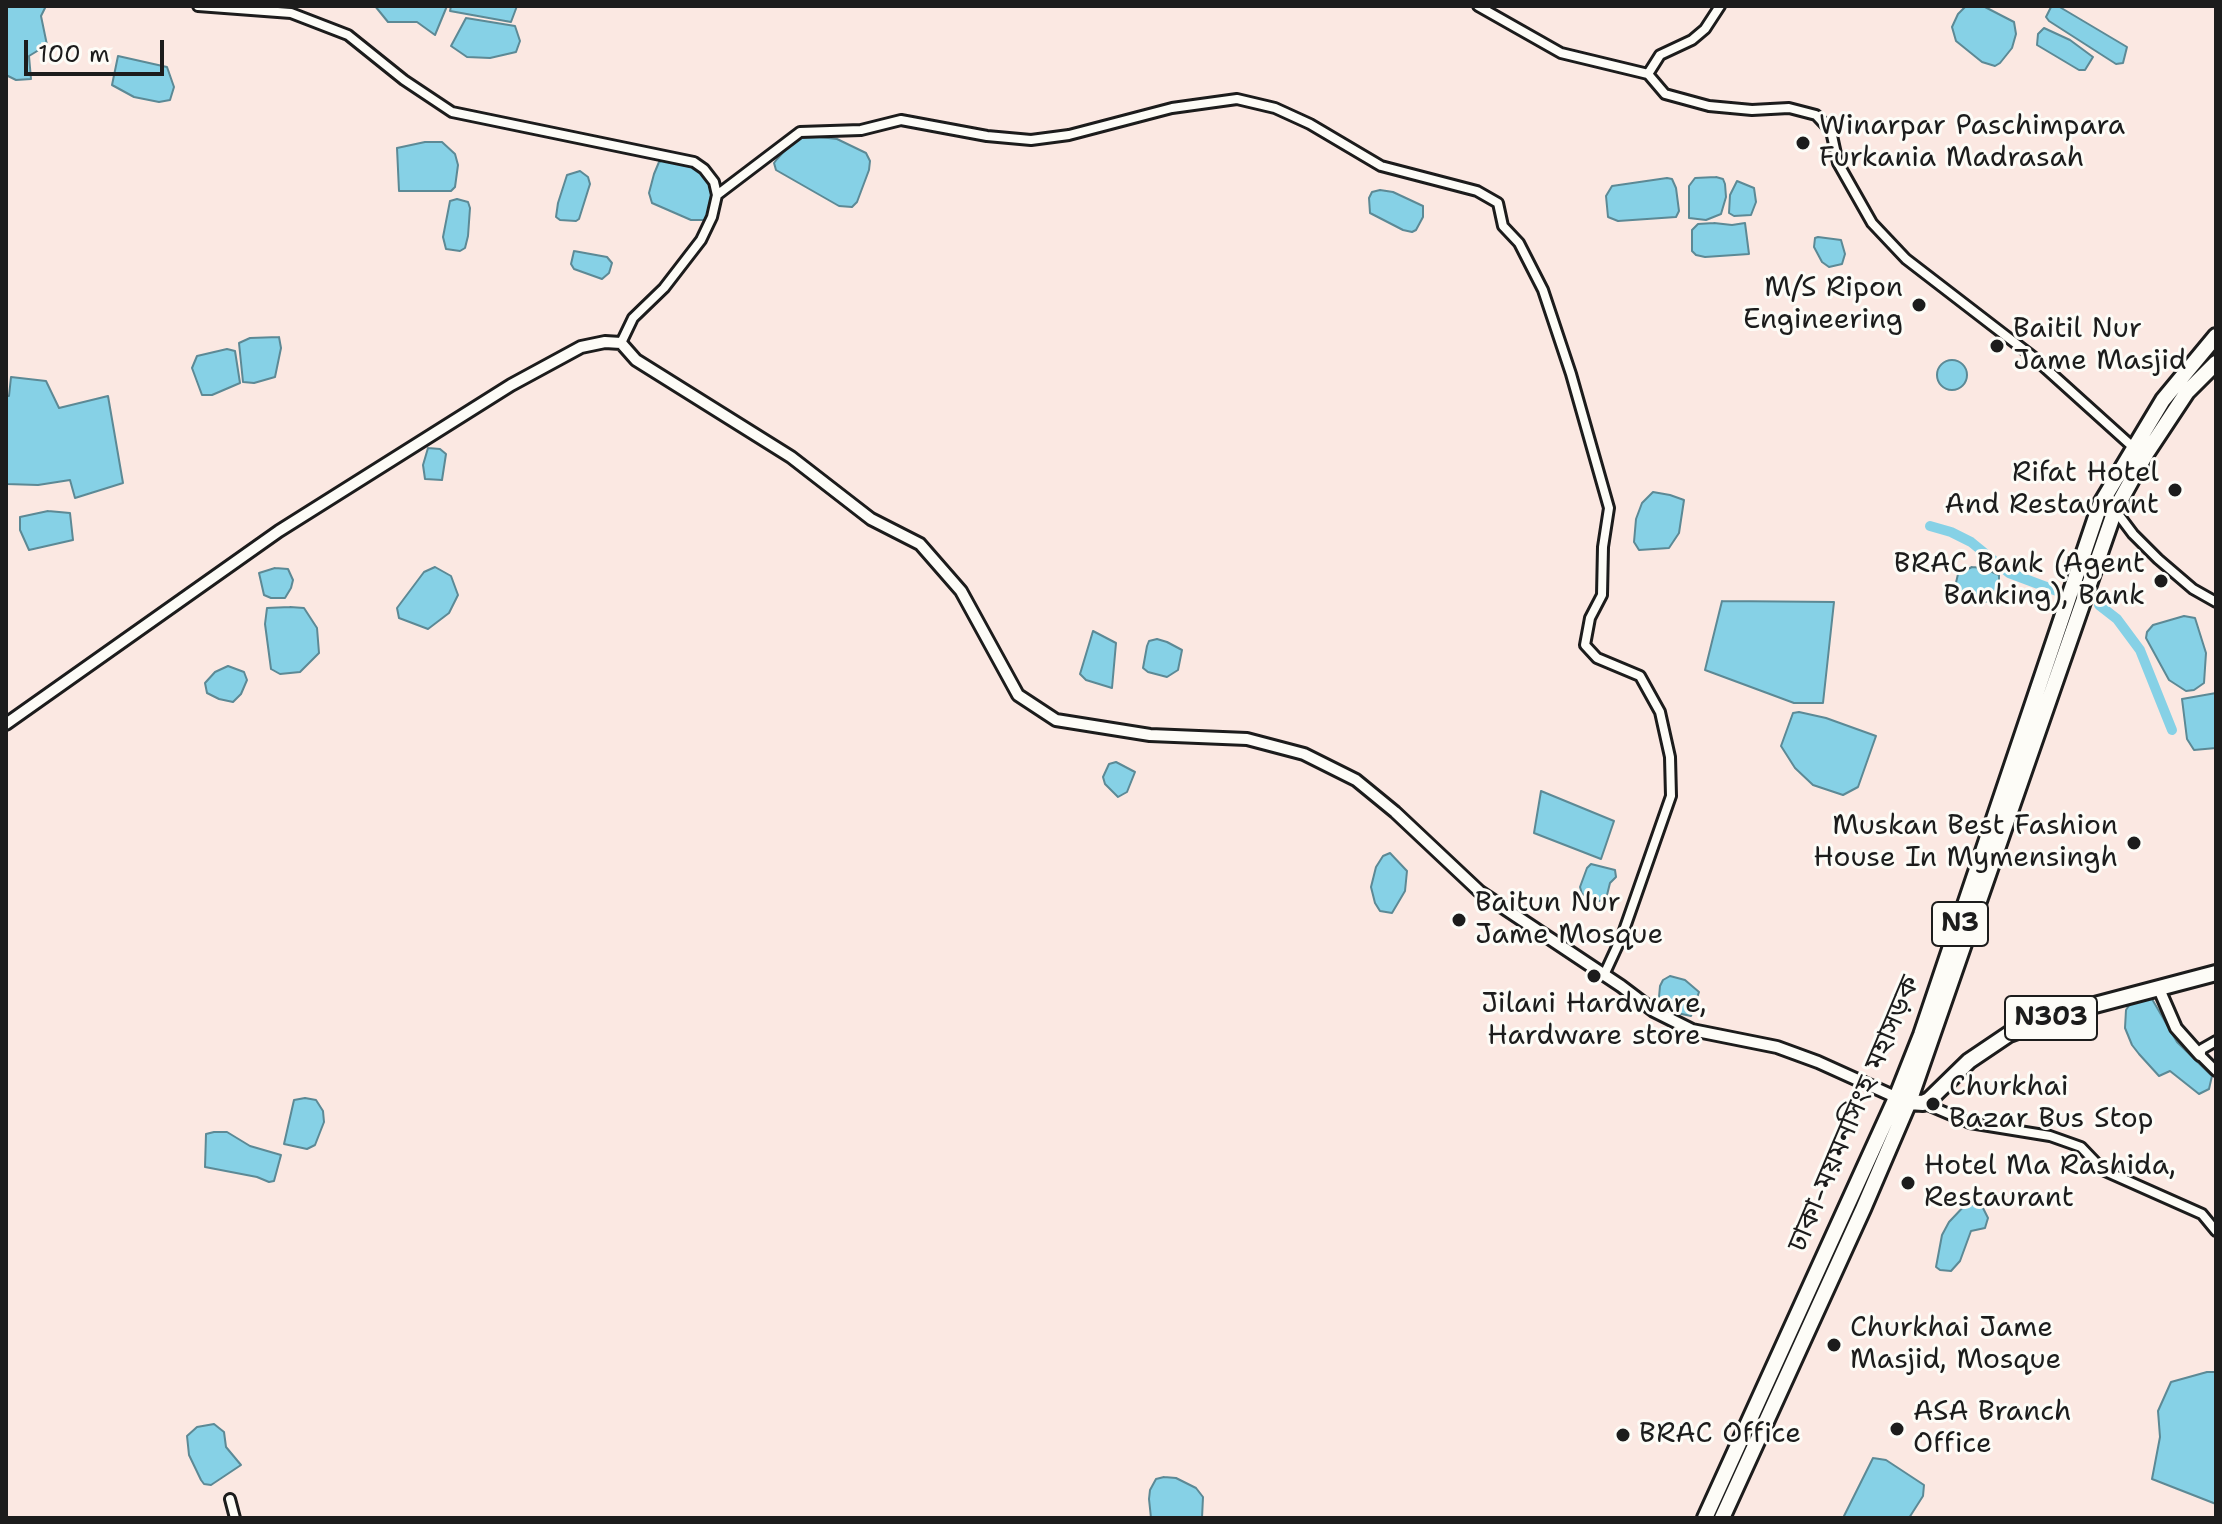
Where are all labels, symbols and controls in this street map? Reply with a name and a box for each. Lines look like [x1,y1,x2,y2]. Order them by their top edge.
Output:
scale bar [28,24,168,74]
text: 100 m [38,38,110,70]
place label: Winarpar Paschimpara Furkania Madrasah [1819,110,2125,176]
marker: Winarpar Paschimpara Furkania Madrasah [1794,134,1812,152]
place label: M/S Ripon Engineering [1743,272,1903,338]
marker: M/S Ripon Engineering [1910,296,1928,314]
place label: Baitil Nur Jame Masjid [2013,313,2187,379]
marker: Baitil Nur Jame Masjid [1988,337,2006,355]
place label: Rifat Hotel And Restaurant [1945,457,2159,523]
marker: Rifat Hotel And Restaurant [2166,481,2184,499]
place label: BRAC Bank (Agent Banking), Bank [1894,548,2145,614]
marker: BRAC Bank (Agent Banking), Bank [2152,572,2170,590]
place label: Muskan Best Fashion House In Mymensingh [1813,810,2118,876]
marker: Muskan Best Fashion House In Mymensingh [2125,834,2143,852]
place label: Baitun Nur Jame Mosque [1475,887,1663,953]
road number: N3 [1932,902,1988,946]
marker: Baitun Nur Jame Mosque [1450,911,1468,929]
marker: Jilani Hardware, Hardware store [1585,967,1603,985]
street label: ঢাকা-ময়মনসিংহ মহাসড়ক [1782,971,1928,1257]
place label: Jilani Hardware, Hardware store [1481,988,1707,1054]
road number: N303 [2005,996,2097,1040]
place label: Churkhai Bazar Bus Stop [1949,1071,2153,1137]
marker: Churkhai Bazar Bus Stop [1924,1095,1942,1113]
place label: Hotel Ma Rashida, Restaurant [1924,1150,2176,1216]
marker: Hotel Ma Rashida, Restaurant [1899,1174,1917,1192]
place label: Churkhai Jame Masjid, Mosque [1850,1312,2061,1378]
marker: Churkhai Jame Masjid, Mosque [1825,1336,1843,1354]
place label: ASA Branch Office [1913,1396,2071,1462]
place label: BRAC Office [1639,1418,1801,1452]
marker: ASA Branch Office [1888,1420,1906,1438]
marker: BRAC Office [1614,1426,1632,1444]

